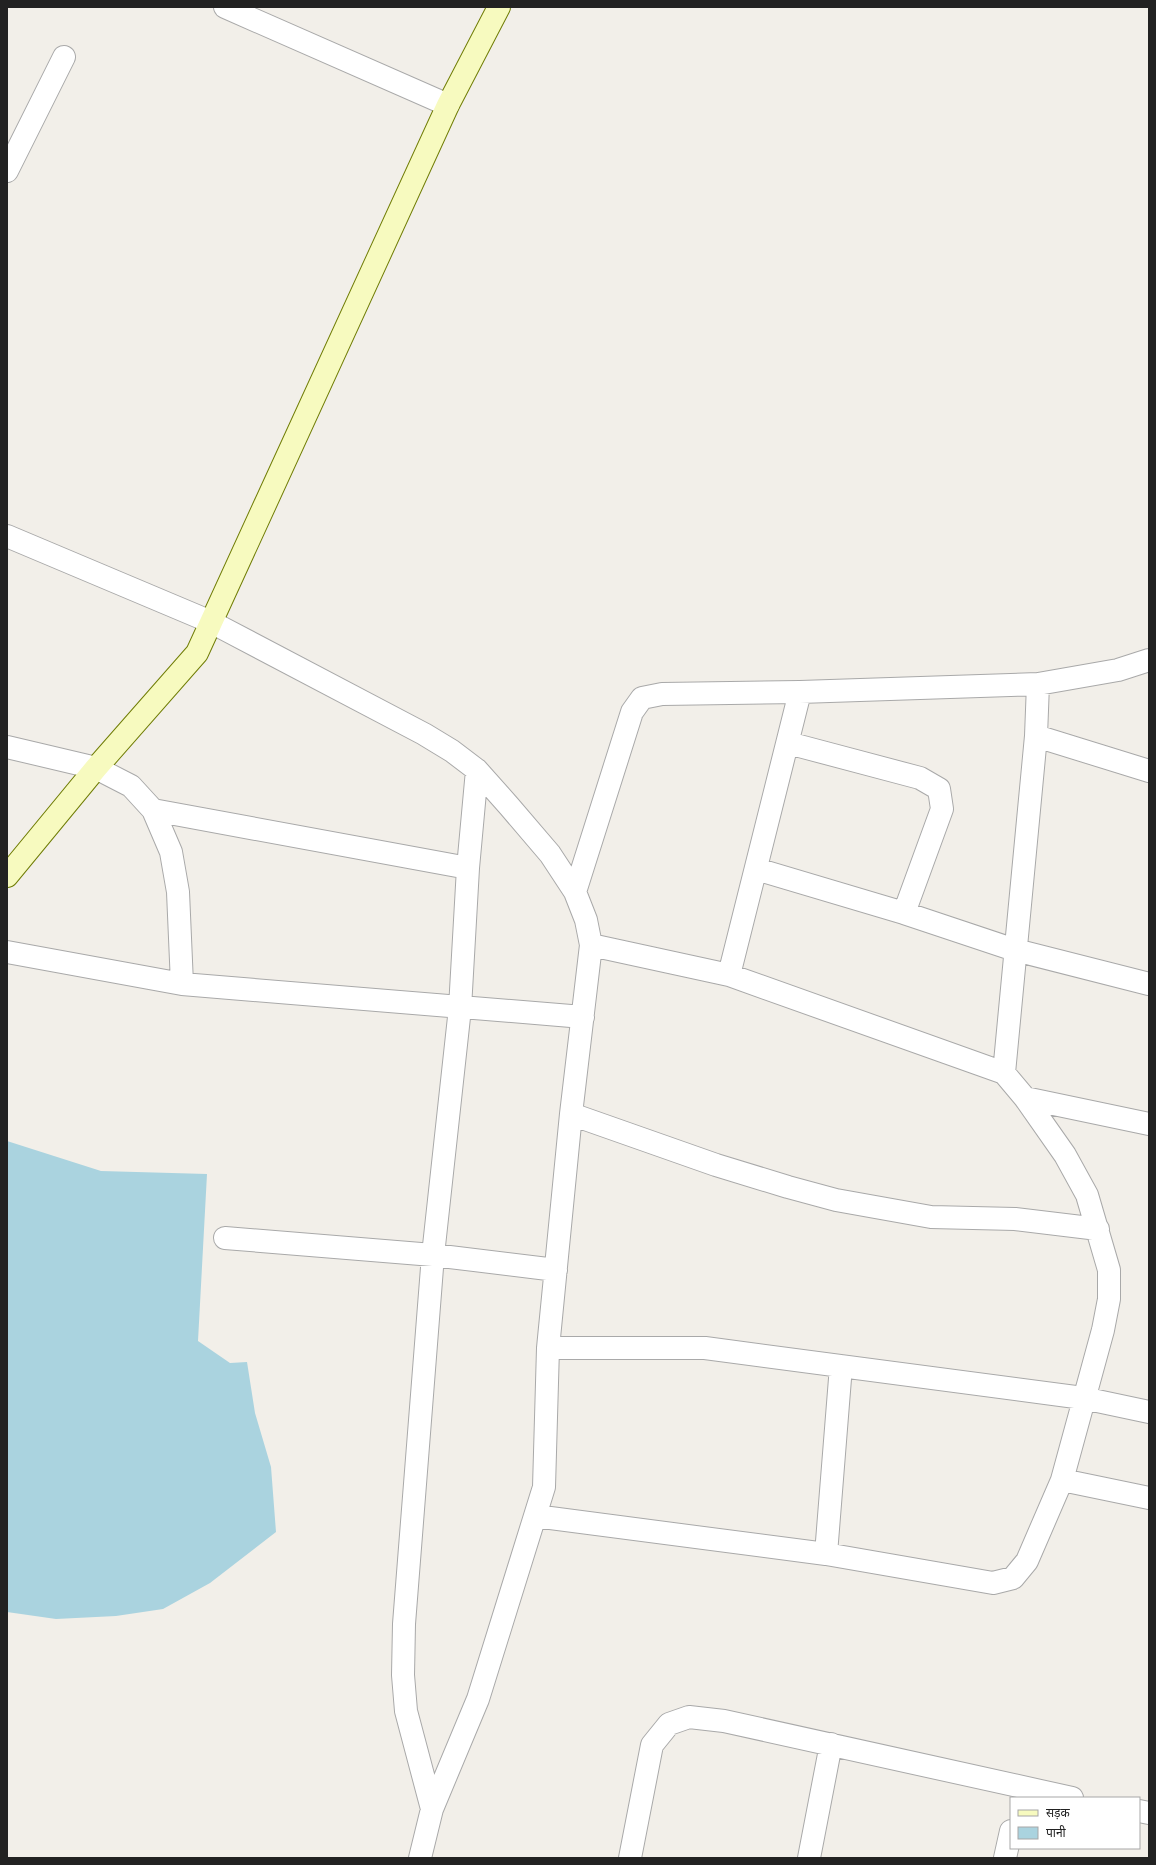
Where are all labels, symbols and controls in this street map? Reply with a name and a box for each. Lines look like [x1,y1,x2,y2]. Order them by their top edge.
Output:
legend [1010,1797,1140,1849]
text: सड़क [1046,1806,1071,1820]
text: पानी [1046,1825,1067,1840]

